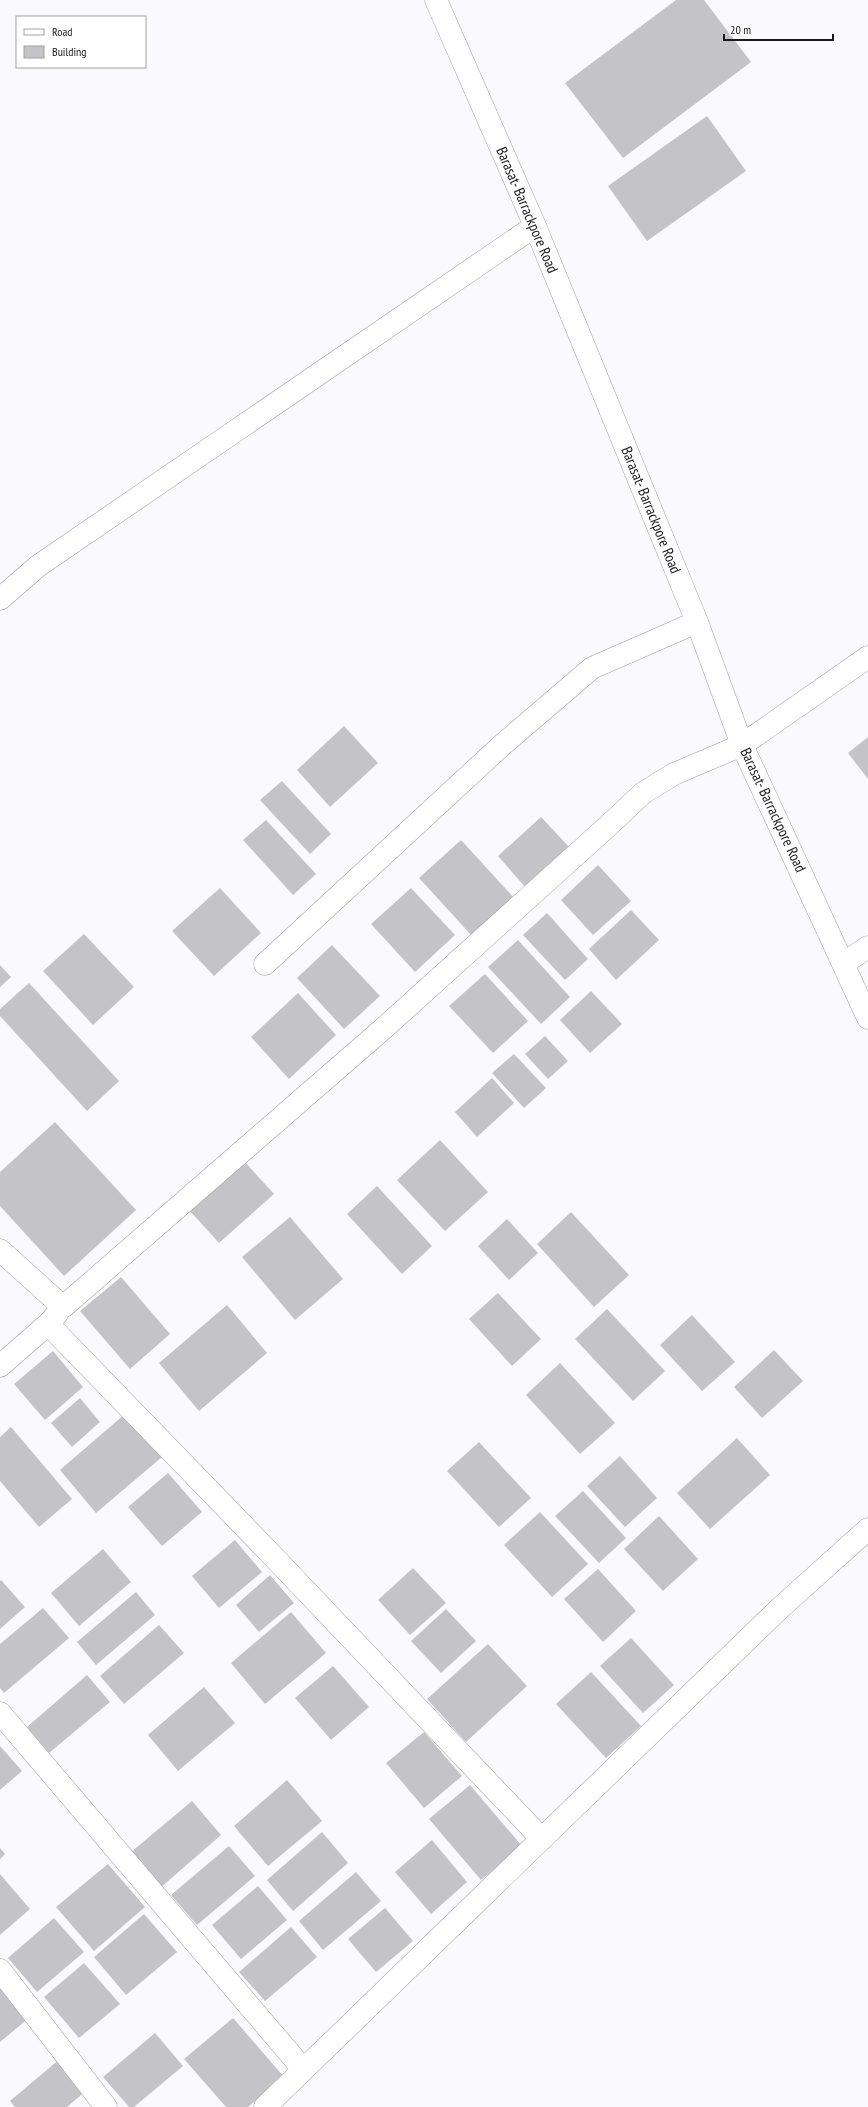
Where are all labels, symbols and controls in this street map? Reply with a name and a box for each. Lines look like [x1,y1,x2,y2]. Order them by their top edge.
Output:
legend [16,16,146,68]
scale bar [724,16,833,42]
text: 20 m [730,22,751,37]
text: Road [52,24,72,39]
text: Building [52,44,87,59]
street label: Barasat- Barrackpore Road [492,144,563,276]
street label: Barasat- Barrackpore Road [617,444,686,576]
street label: Barasat- Barrackpore Road [736,745,811,875]

